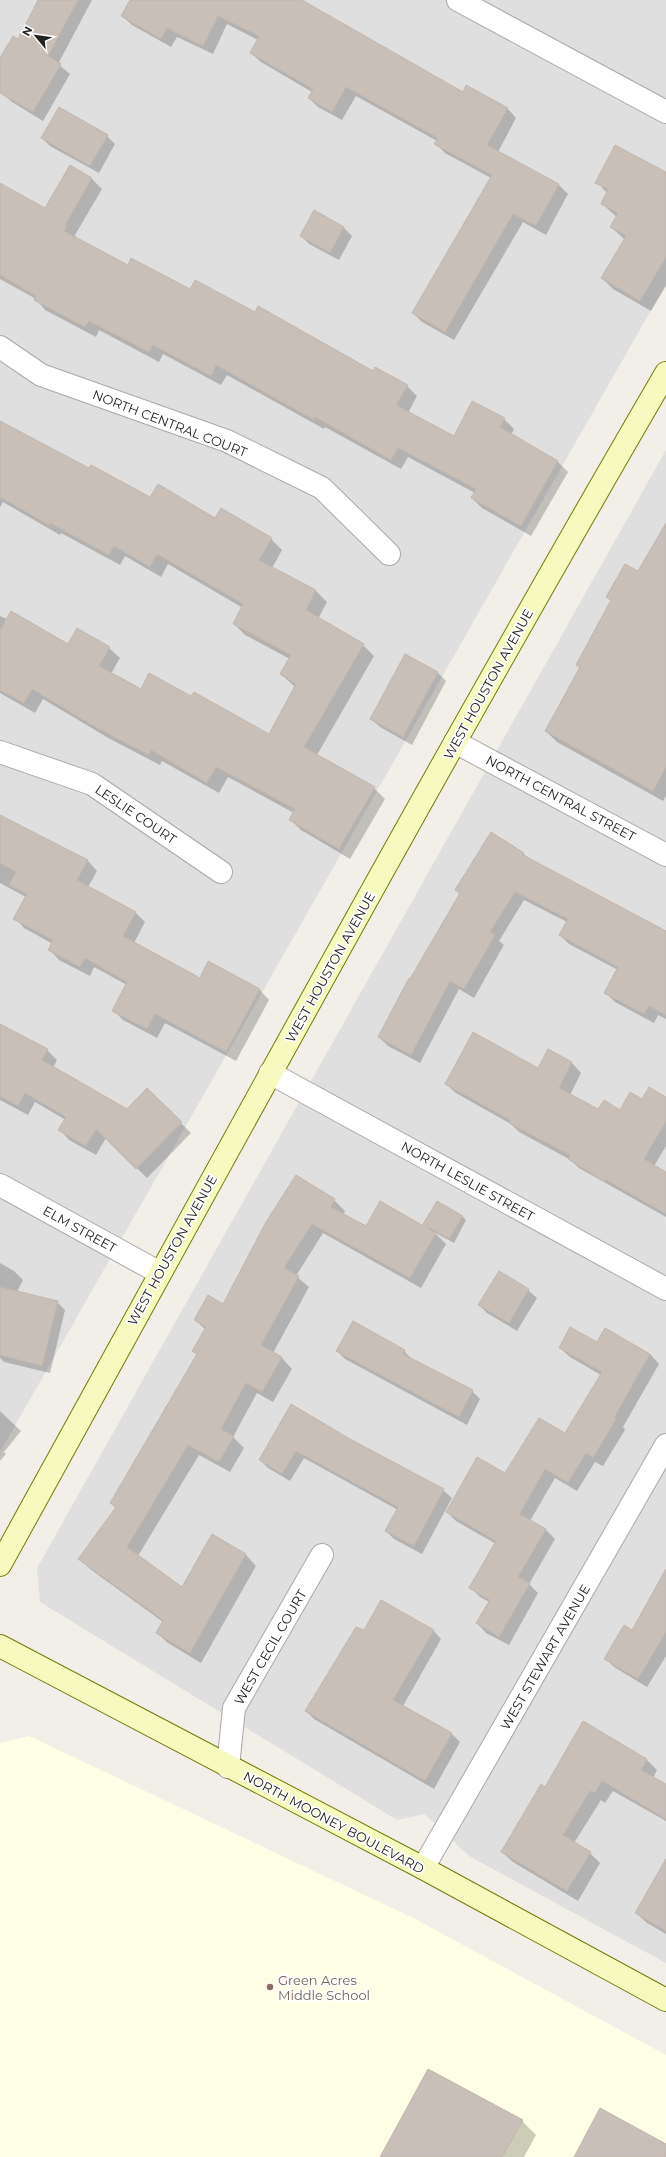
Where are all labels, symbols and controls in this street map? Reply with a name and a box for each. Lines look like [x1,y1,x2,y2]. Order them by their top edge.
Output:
north arrow [16,16,56,56]
text: N [19,24,36,38]
street label: NORTH CENTRAL COURT [90,386,250,460]
street label: WEST HOUSTON AVENUE [440,606,536,762]
street label: NORTH CENTRAL STREET [483,752,639,845]
street label: LESLIE COURT [92,781,180,847]
street label: WEST HOUSTON AVENUE [282,889,378,1045]
street label: NORTH LESLIE STREET [399,1138,538,1225]
street label: WEST HOUSTON AVENUE [124,1172,220,1328]
street label: ELM STREET [40,1202,120,1256]
street label: WEST STEWART AVENUE [497,1582,593,1732]
street label: WEST CECIL COURT [230,1586,310,1707]
street label: NORTH MOONEY BOULEVARD [241,1767,427,1877]
place label: Green Acres Middle School [278,1972,370,2003]
marker: Green Acres Middle School [265,1982,275,1992]

